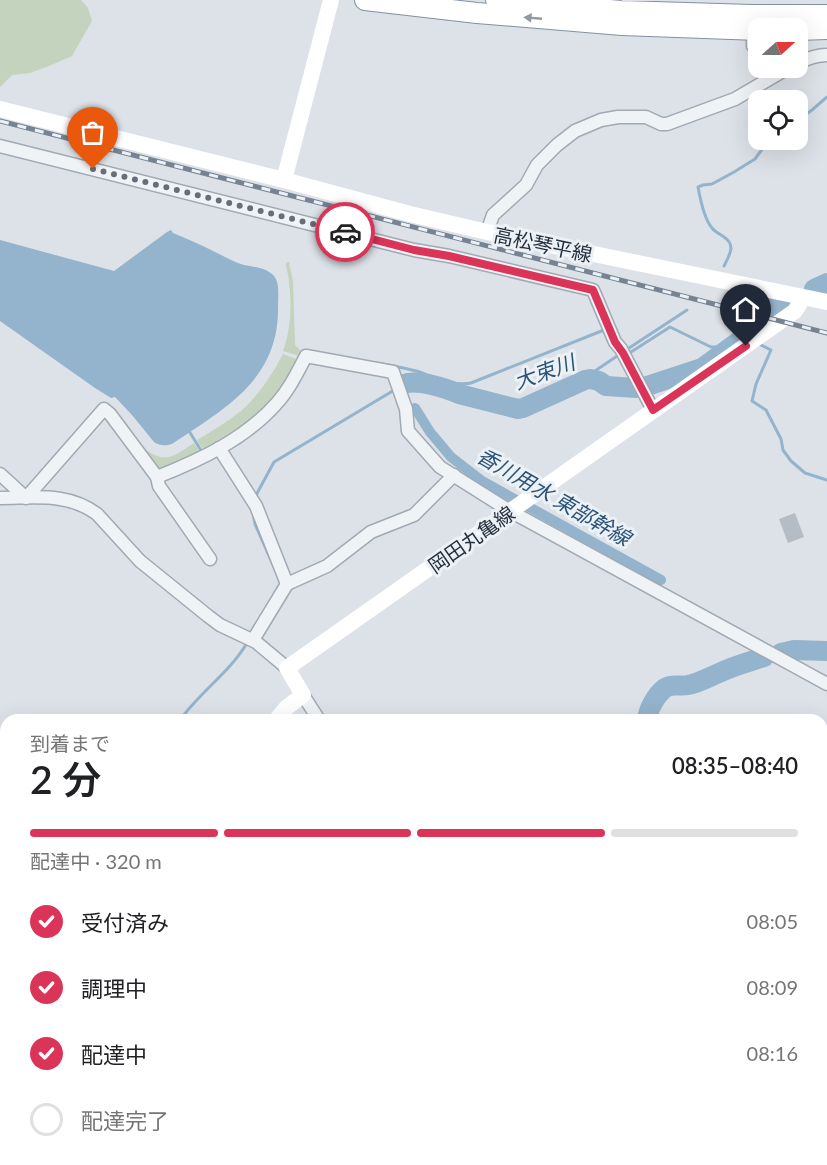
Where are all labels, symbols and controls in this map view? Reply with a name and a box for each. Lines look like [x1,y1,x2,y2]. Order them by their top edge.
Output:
one-way arrow [523,13,542,23]
north arrow [748,18,808,78]
map controls [748,18,808,150]
button: locate [748,90,808,150]
pin [67,107,118,169]
icon: bag [76,116,109,149]
courier [315,202,375,262]
icon: car [329,216,362,249]
street label: 高松琴平線 [492,222,594,266]
pin [720,284,771,346]
icon: home [729,293,762,326]
water label: 大束川 [510,348,580,394]
water label: 香川用水 東部幹線 [473,442,638,552]
street label: 岡田丸亀線 [423,500,519,578]
text: 到着まで [30,731,110,755]
text: 08:35–08:40 [672,752,798,779]
text: 2 分 [30,756,101,802]
text: 配達中 · 320 m [30,849,162,873]
icon: check [30,905,63,938]
text: 受付済み [81,909,169,936]
text: 08:05 [747,909,798,933]
icon: check [30,971,63,1004]
text: 調理中 [81,975,147,1002]
text: 08:09 [747,975,798,999]
icon: check [30,1037,63,1070]
text: 配達中 [81,1041,147,1068]
text: 08:16 [747,1041,798,1065]
text: 配達完了 [81,1107,169,1134]

